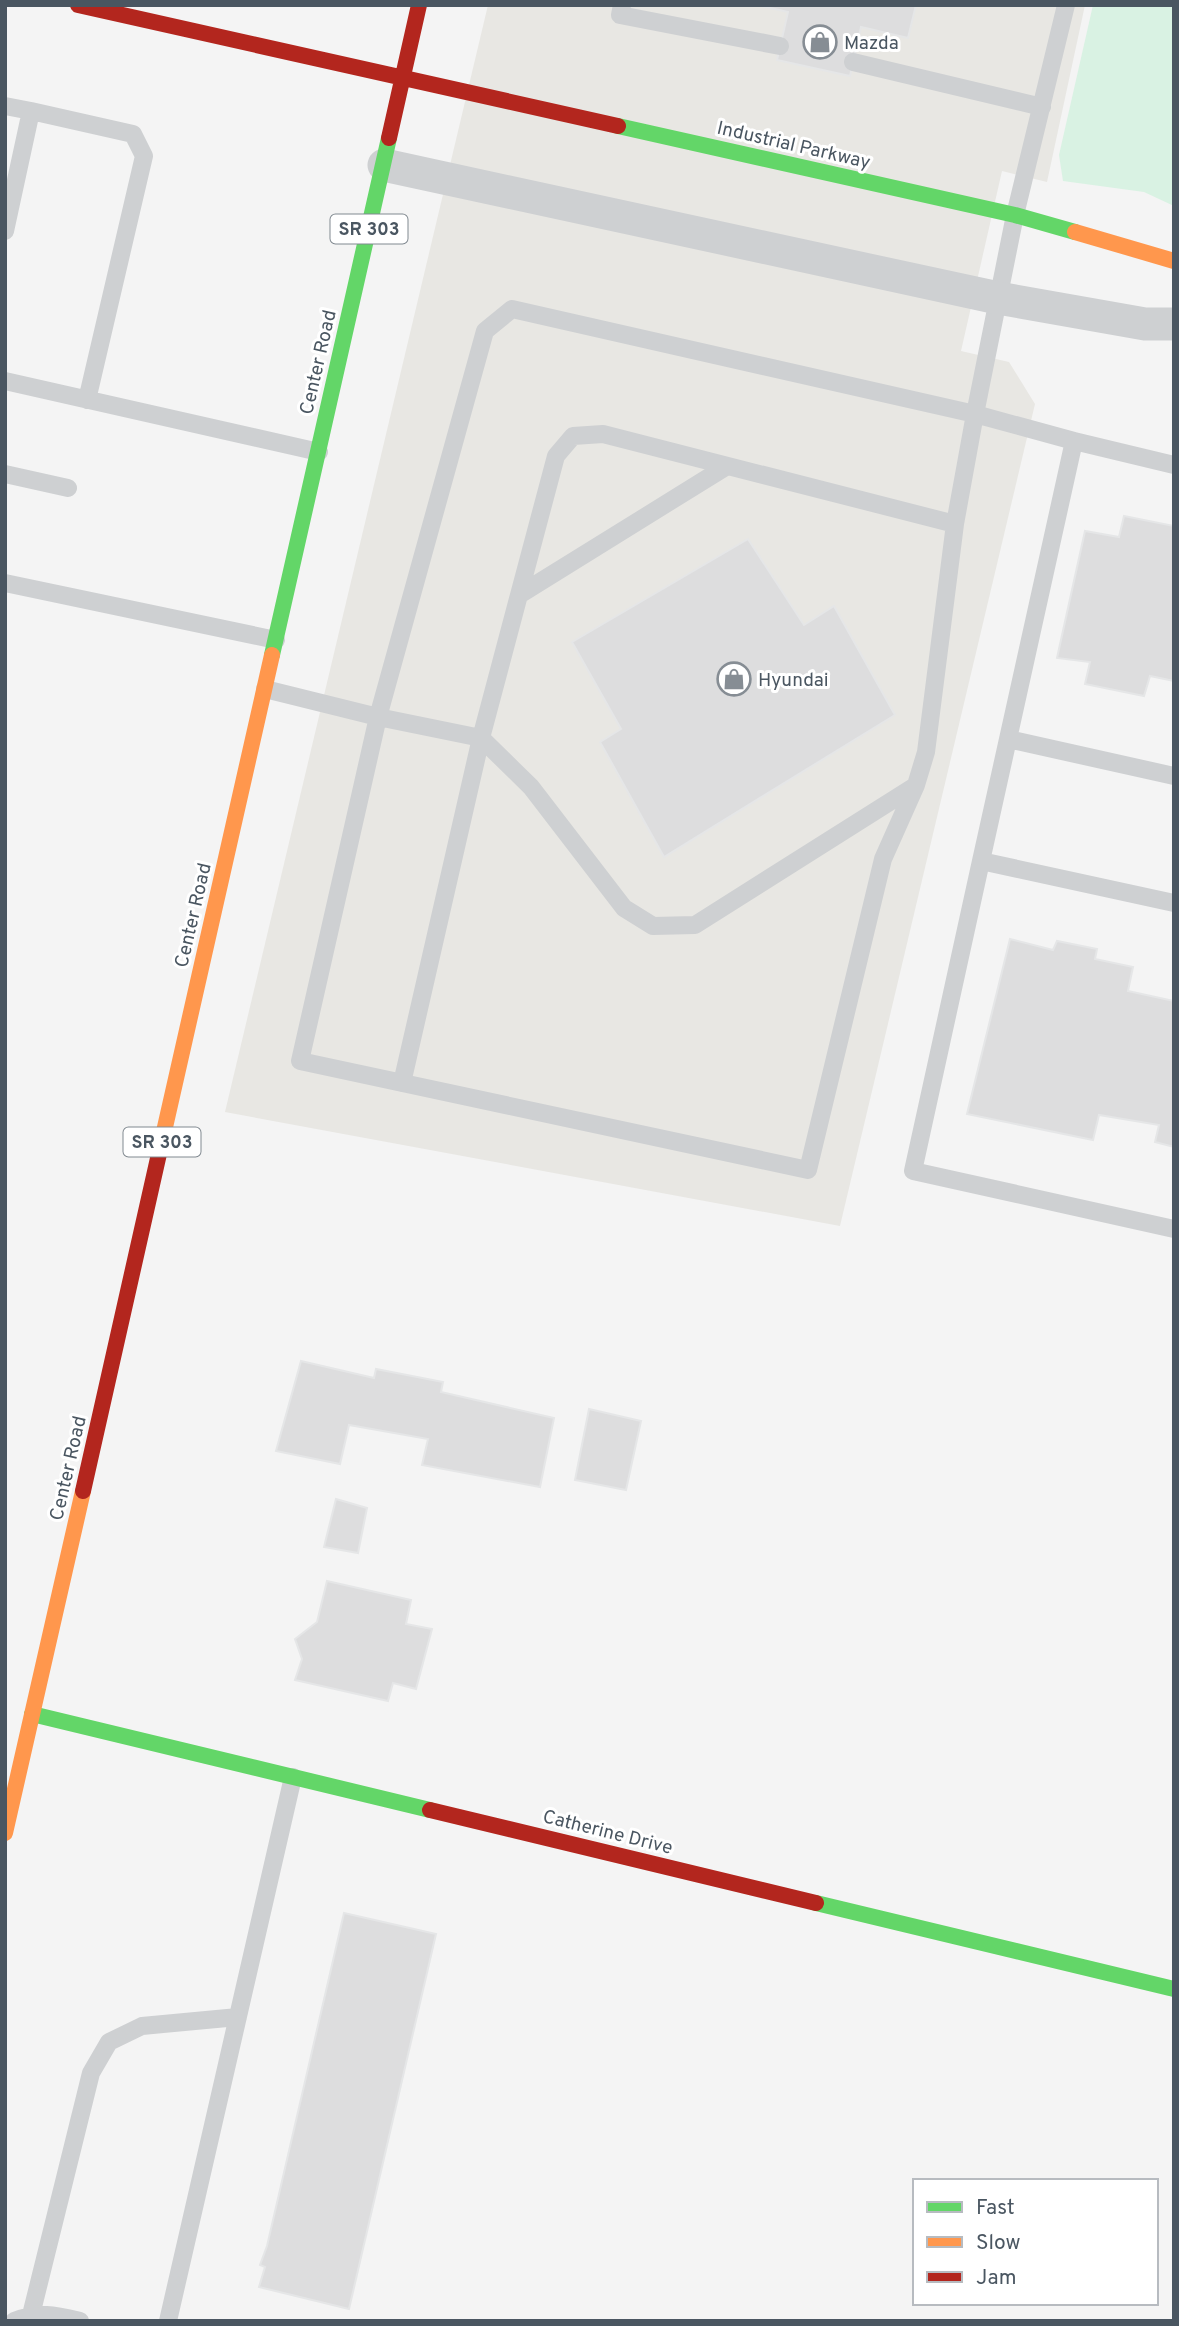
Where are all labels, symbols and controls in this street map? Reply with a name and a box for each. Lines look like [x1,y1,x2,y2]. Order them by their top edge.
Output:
shop icon: Mazda [801,23,839,61]
place label: Mazda [844,32,899,56]
street label: Industrial Parkway [714,117,873,175]
road number: SR 303 [330,214,408,244]
street label: Center Road [295,308,343,417]
shop icon: Hyundai [715,660,753,698]
place label: Hyundai [758,669,829,693]
street label: Center Road [170,861,218,970]
road number: SR 303 [124,1128,200,1156]
street label: Center Road [45,1414,93,1523]
street label: Catherine Drive [540,1805,675,1861]
legend [913,2179,1158,2305]
text: Fast [976,2195,1015,2222]
text: Slow [976,2230,1021,2257]
text: Jam [976,2265,1017,2292]

